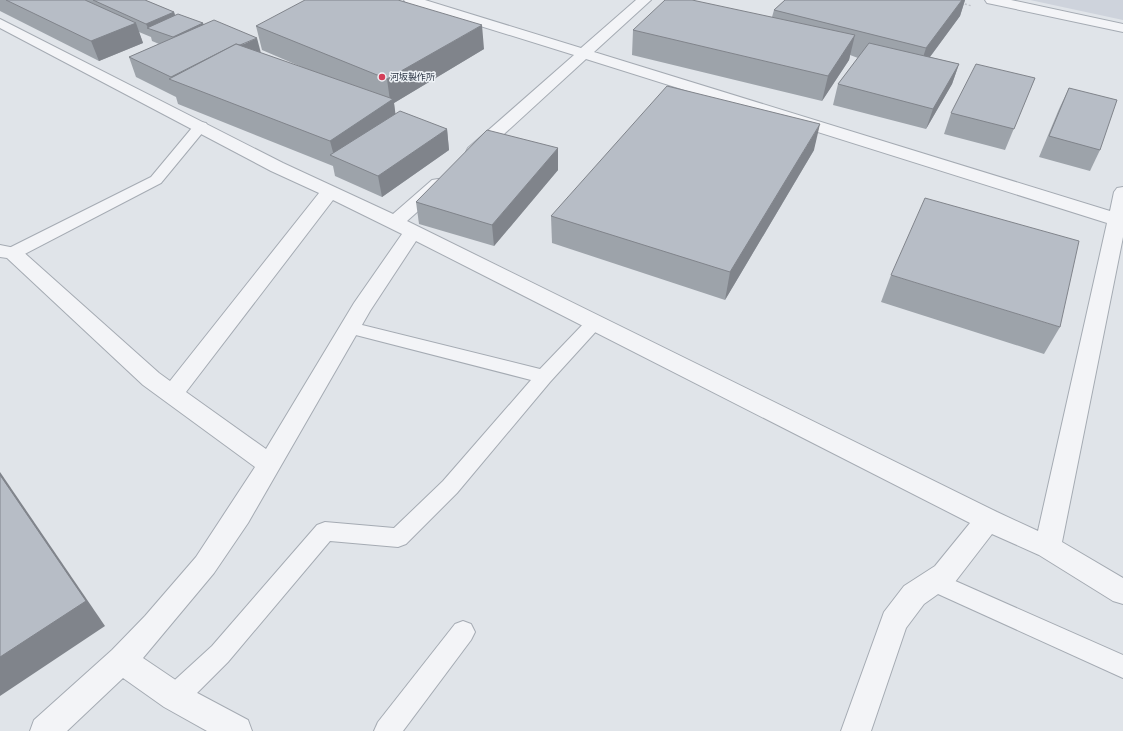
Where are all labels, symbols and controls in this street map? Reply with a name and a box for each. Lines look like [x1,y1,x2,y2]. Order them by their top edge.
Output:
place label: 河坂製作所 [390,71,435,82]
marker: 河坂製作所 [377,72,387,82]

